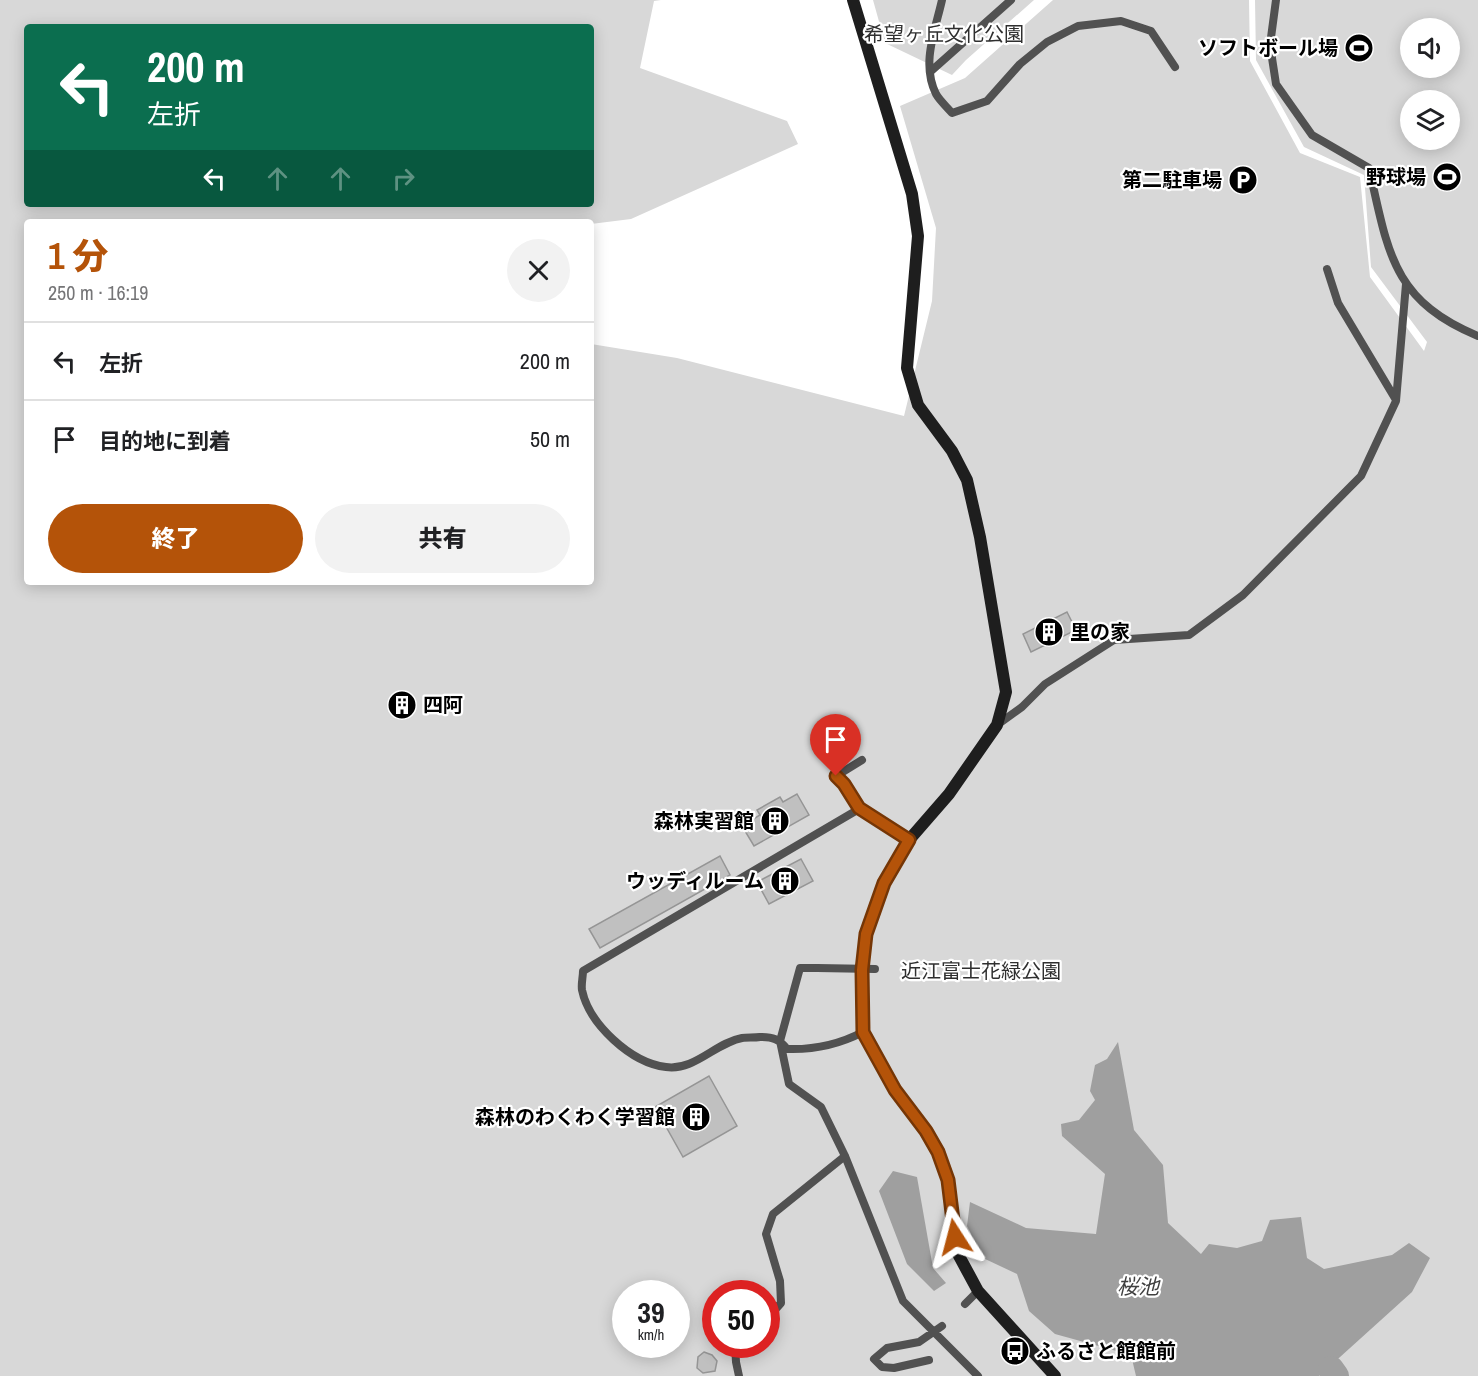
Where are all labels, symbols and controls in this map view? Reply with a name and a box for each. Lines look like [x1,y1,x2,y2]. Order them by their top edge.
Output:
map controls [1400,18,1460,150]
button: sound [1400,18,1460,78]
park label: 希望ヶ丘文化公園 [864,20,1024,47]
sports icon: ソフトボール場 [1343,32,1375,64]
place label: ソフトボール場 [1198,34,1338,61]
text: 200 m [147,39,245,95]
icon: left [48,48,126,126]
button: layers [1400,90,1460,150]
text: 左折 [147,96,201,132]
sports icon: 野球場 [1431,161,1463,193]
icon: left [198,162,231,195]
icon: ahead [261,162,294,195]
icon: ahead [324,162,357,195]
icon: right [387,162,420,195]
place label: 野球場 [1366,163,1426,190]
parking icon: 第二駐車場 [1227,164,1259,196]
place label: 第二駐車場 [1122,166,1222,193]
text: 1 分 [48,232,109,280]
button: close [507,239,570,302]
text: 250 m · 16:19 [48,279,148,306]
icon: left [48,345,81,378]
text: 200 m [520,346,570,376]
text: 左折 [99,348,143,378]
icon: arrive [48,423,81,456]
text: 50 m [530,424,570,454]
text: 目的地に到着 [99,426,231,456]
button: 終了 [48,504,303,573]
button: 共有 [315,504,570,573]
building icon: 里の家 [1033,616,1065,648]
place label: 里の家 [1070,618,1130,645]
building icon: 四阿 [386,689,418,721]
place label: 四阿 [423,691,463,718]
pin [810,714,861,776]
icon: arrive [819,723,852,756]
building icon: 森林実習館 [759,805,791,837]
place label: 森林実習館 [654,807,754,834]
building icon: ウッディルーム [769,865,801,897]
place label: ウッディルーム [626,867,764,894]
park label: 近江富士花緑公園 [901,957,1061,984]
building icon: 森林のわくわく学習館 [680,1101,712,1133]
place label: 森林のわくわく学習館 [475,1103,675,1130]
position arrow [923,1205,987,1269]
water label: 桜池 [1117,1272,1161,1301]
speed limit sign: 50 [702,1280,780,1358]
text: 39 [637,1292,665,1332]
text: km/h [638,1324,664,1345]
bus stop icon: ふるさと館館前 [999,1335,1031,1367]
place label: ふるさと館館前 [1036,1337,1176,1364]

